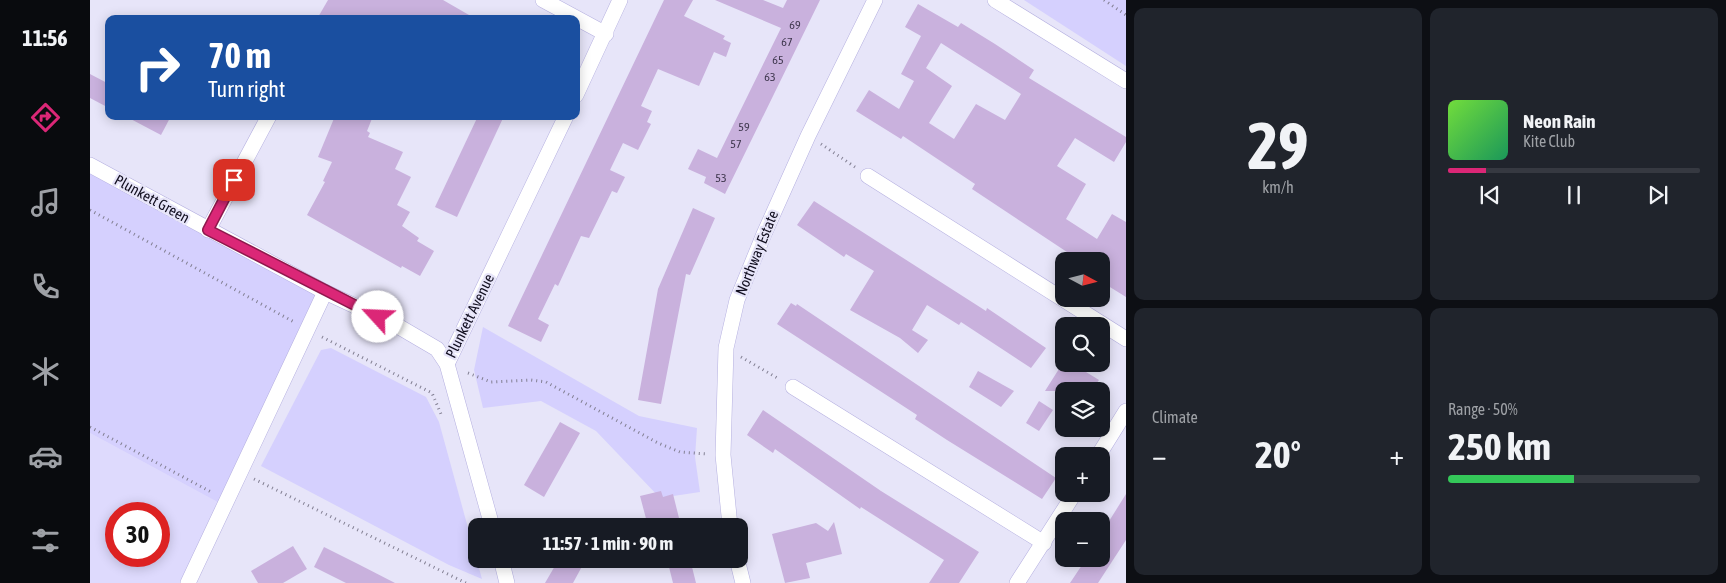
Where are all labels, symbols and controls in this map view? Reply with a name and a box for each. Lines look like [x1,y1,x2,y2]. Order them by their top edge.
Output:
house number: 69 [789,18,801,32]
text: 11:56 [22,25,68,51]
icon: right [125,35,190,100]
text: 70 m [208,35,271,75]
house number: 67 [781,35,793,49]
house number: 65 [772,53,784,67]
house number: 63 [764,70,776,84]
text: Turn right [208,76,285,102]
icon: directions [28,100,63,135]
text: 29 [1247,108,1309,183]
text: Neon Rain [1523,110,1595,132]
house number: 59 [738,120,750,134]
text: Kite Club [1523,132,1575,150]
house number: 57 [730,137,742,151]
pin [213,159,255,201]
icon: arrive [220,166,248,194]
street label: Plunkett Green [112,171,193,226]
house number: 53 [715,171,727,185]
text: km/h [1262,178,1294,196]
icon: previous [1476,181,1504,209]
icon: pause [1560,181,1588,209]
icon: next [1644,181,1672,209]
icon: music [28,185,63,220]
street label: Northway Estate [732,208,781,298]
north arrow [1055,252,1110,308]
map controls [1055,252,1110,567]
icon: phone [28,269,63,304]
street label: Plunkett Avenue [442,271,497,360]
position arrow [351,290,403,342]
button: search [1055,317,1110,372]
icon: climate [28,354,63,389]
button: layers [1055,382,1110,437]
text: Range · 50% [1448,400,1518,418]
text: Climate [1152,408,1198,426]
text: 250 km [1448,425,1551,468]
text: 20° [1255,433,1301,476]
icon: car [28,439,63,474]
text: − [1152,439,1167,471]
text: + [1389,439,1404,471]
button: + [1055,447,1110,502]
speed limit sign: 30 [105,502,170,567]
button: − [1055,512,1110,567]
icon: filters [28,523,63,558]
text: 11:57 · 1 min · 90 m [543,532,673,554]

